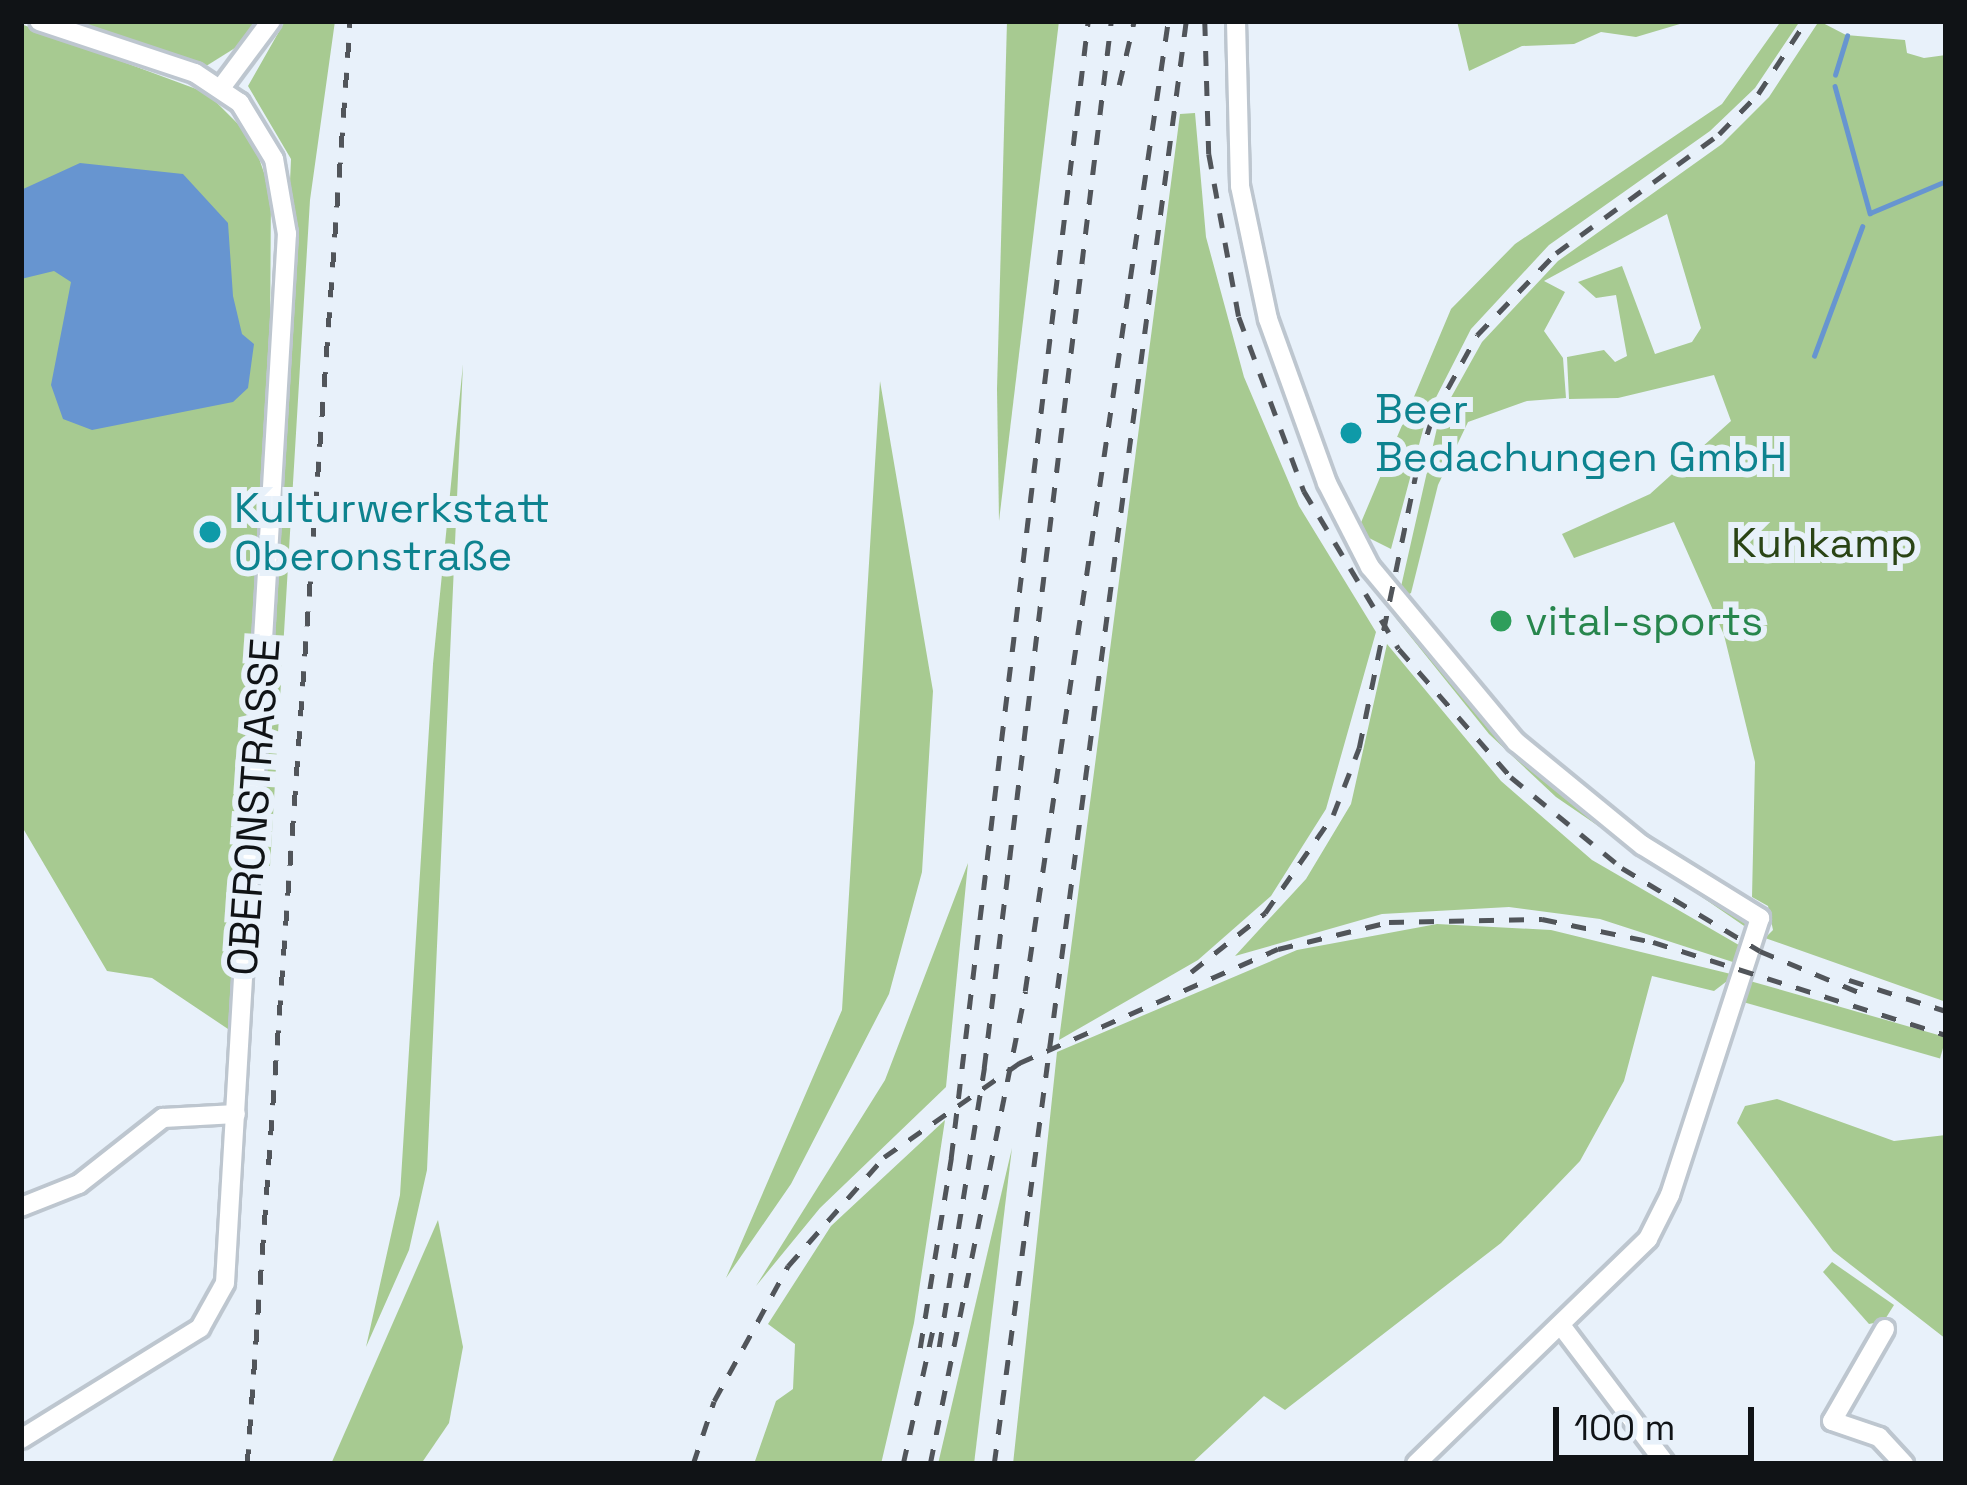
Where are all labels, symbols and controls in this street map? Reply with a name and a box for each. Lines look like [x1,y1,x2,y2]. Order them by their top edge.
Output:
place label: Beer Bedachungen GmbH [1375,384,1787,482]
marker: Beer Bedachungen GmbH [1338,420,1364,446]
place label: Kulturwerkstatt Oberonstraße [234,483,550,582]
park label: Kuhkamp [1731,518,1917,568]
marker: Kulturwerkstatt Oberonstraße [197,519,223,545]
place label: vital-sports [1525,596,1763,646]
marker: vital-sports [1488,608,1514,634]
street label: OBERONSTRASSE [217,637,291,977]
scale bar [1559,1383,1760,1457]
text: 100 m [1574,1405,1675,1451]

